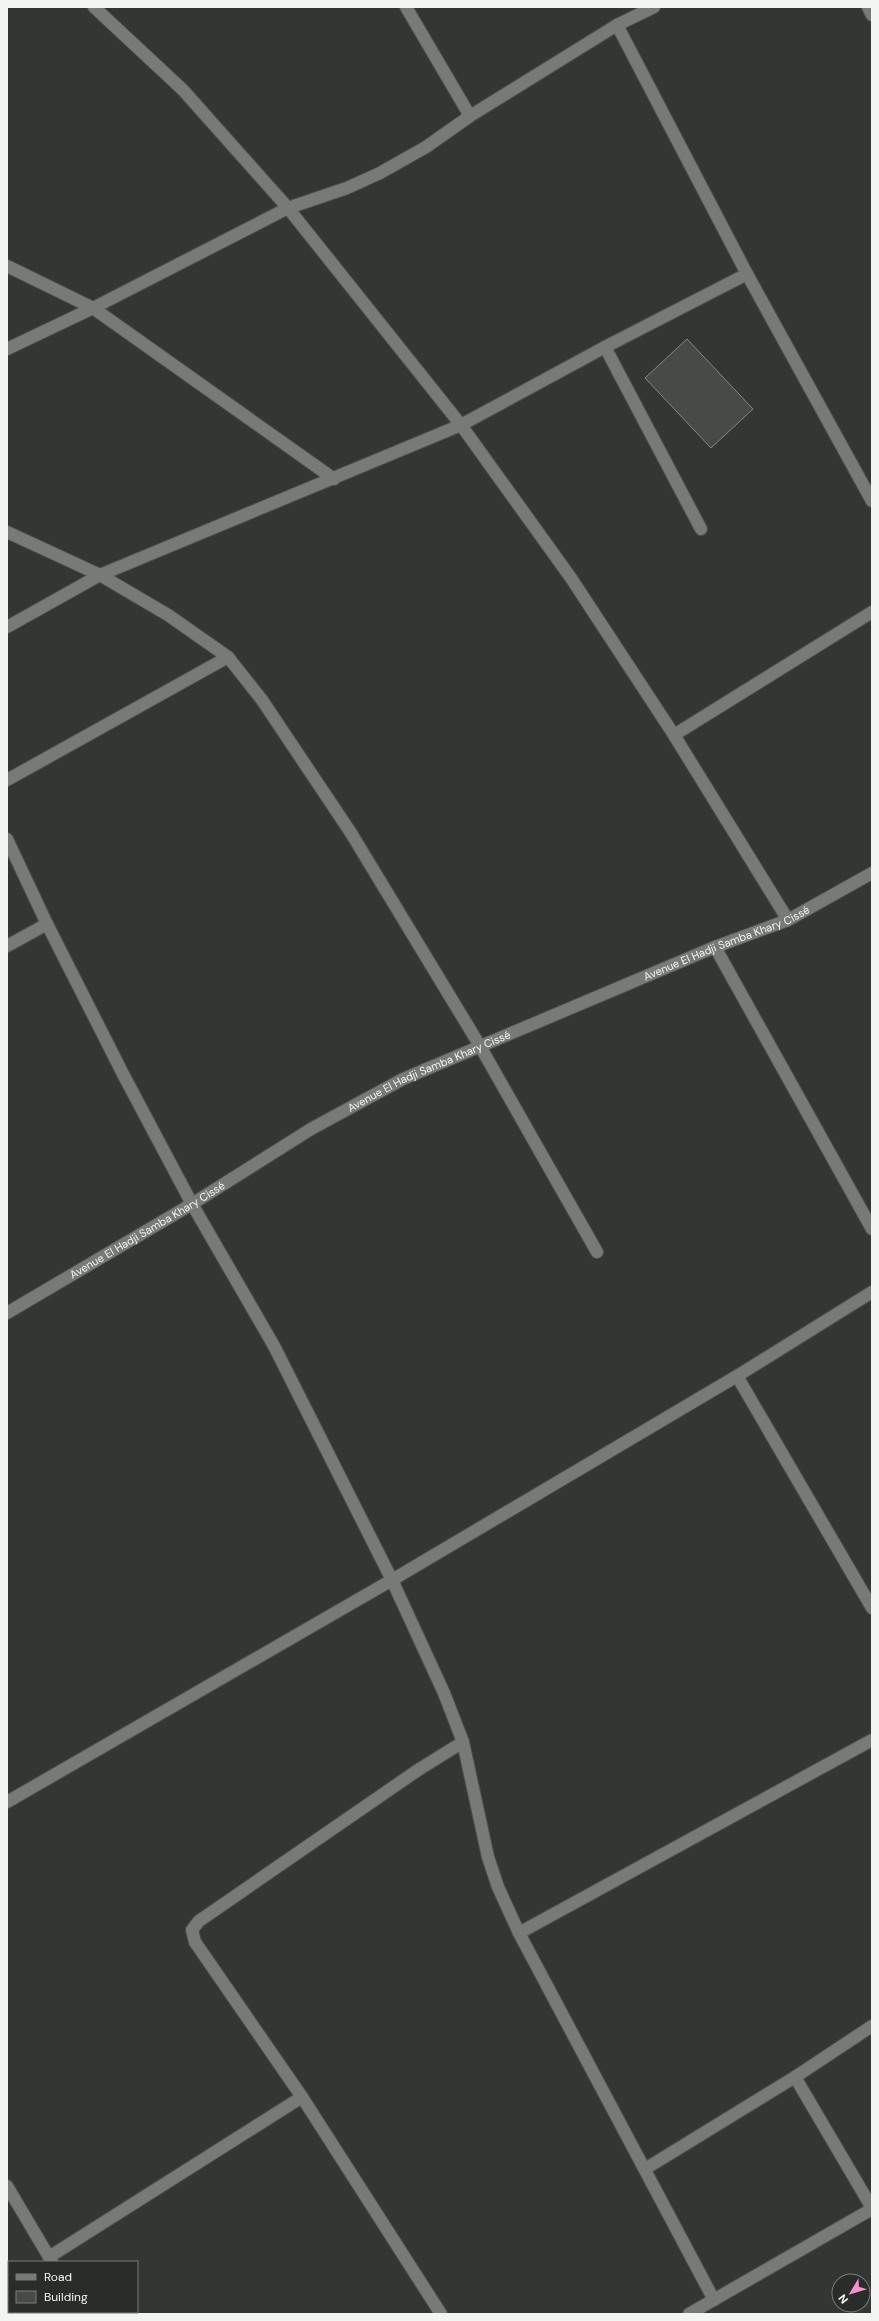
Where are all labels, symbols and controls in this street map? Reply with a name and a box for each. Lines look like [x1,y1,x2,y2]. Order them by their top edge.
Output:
street label: Avenue El Hadji Samba Khary Cissé [641,902,812,983]
street label: Avenue El Hadji Samba Khary Cissé [345,1027,513,1115]
street label: Avenue El Hadji Samba Khary Cissé [67,1178,227,1282]
legend [8,2261,138,2313]
text: Road [44,2269,72,2285]
north arrow [831,2273,871,2313]
text: Building [44,2289,88,2305]
text: N [835,2292,851,2307]

